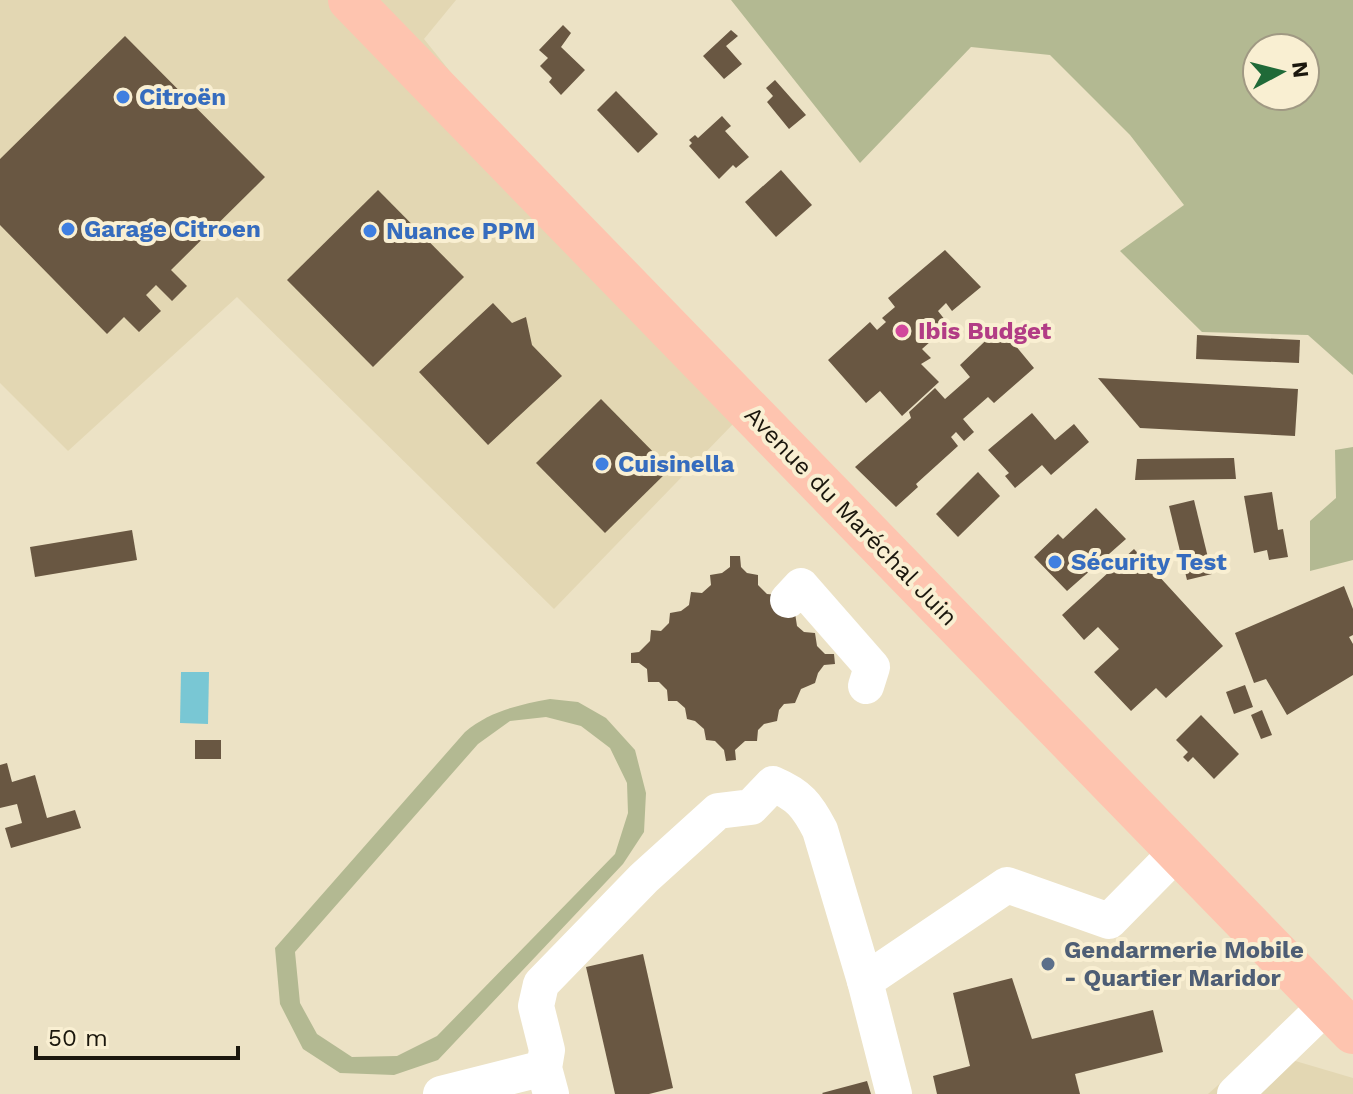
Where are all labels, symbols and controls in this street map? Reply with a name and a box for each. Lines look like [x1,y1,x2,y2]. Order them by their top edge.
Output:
north arrow [1241,32,1321,112]
text: N [1287,60,1314,79]
place label: Citroën [139,83,226,111]
marker: Citroën [114,88,132,106]
place label: Garage Citroen [84,215,261,243]
place label: Nuance PPM [386,217,536,245]
marker: Garage Citroen [59,220,77,238]
marker: Nuance PPM [361,222,379,240]
place label: Ibis Budget [918,317,1052,345]
marker: Ibis Budget [893,322,911,340]
street label: Avenue du Maréchal Juin [739,401,963,631]
place label: Cuisinella [618,450,735,478]
marker: Cuisinella [593,455,611,473]
place label: Sécurity Test [1071,548,1227,576]
marker: Sécurity Test [1046,553,1064,571]
place label: Gendarmerie Mobile - Quartier Maridor [1064,936,1304,992]
marker: Gendarmerie Mobile - Quartier Maridor [1039,955,1057,973]
scale bar [36,1010,238,1060]
text: 50 m [48,1024,108,1052]

